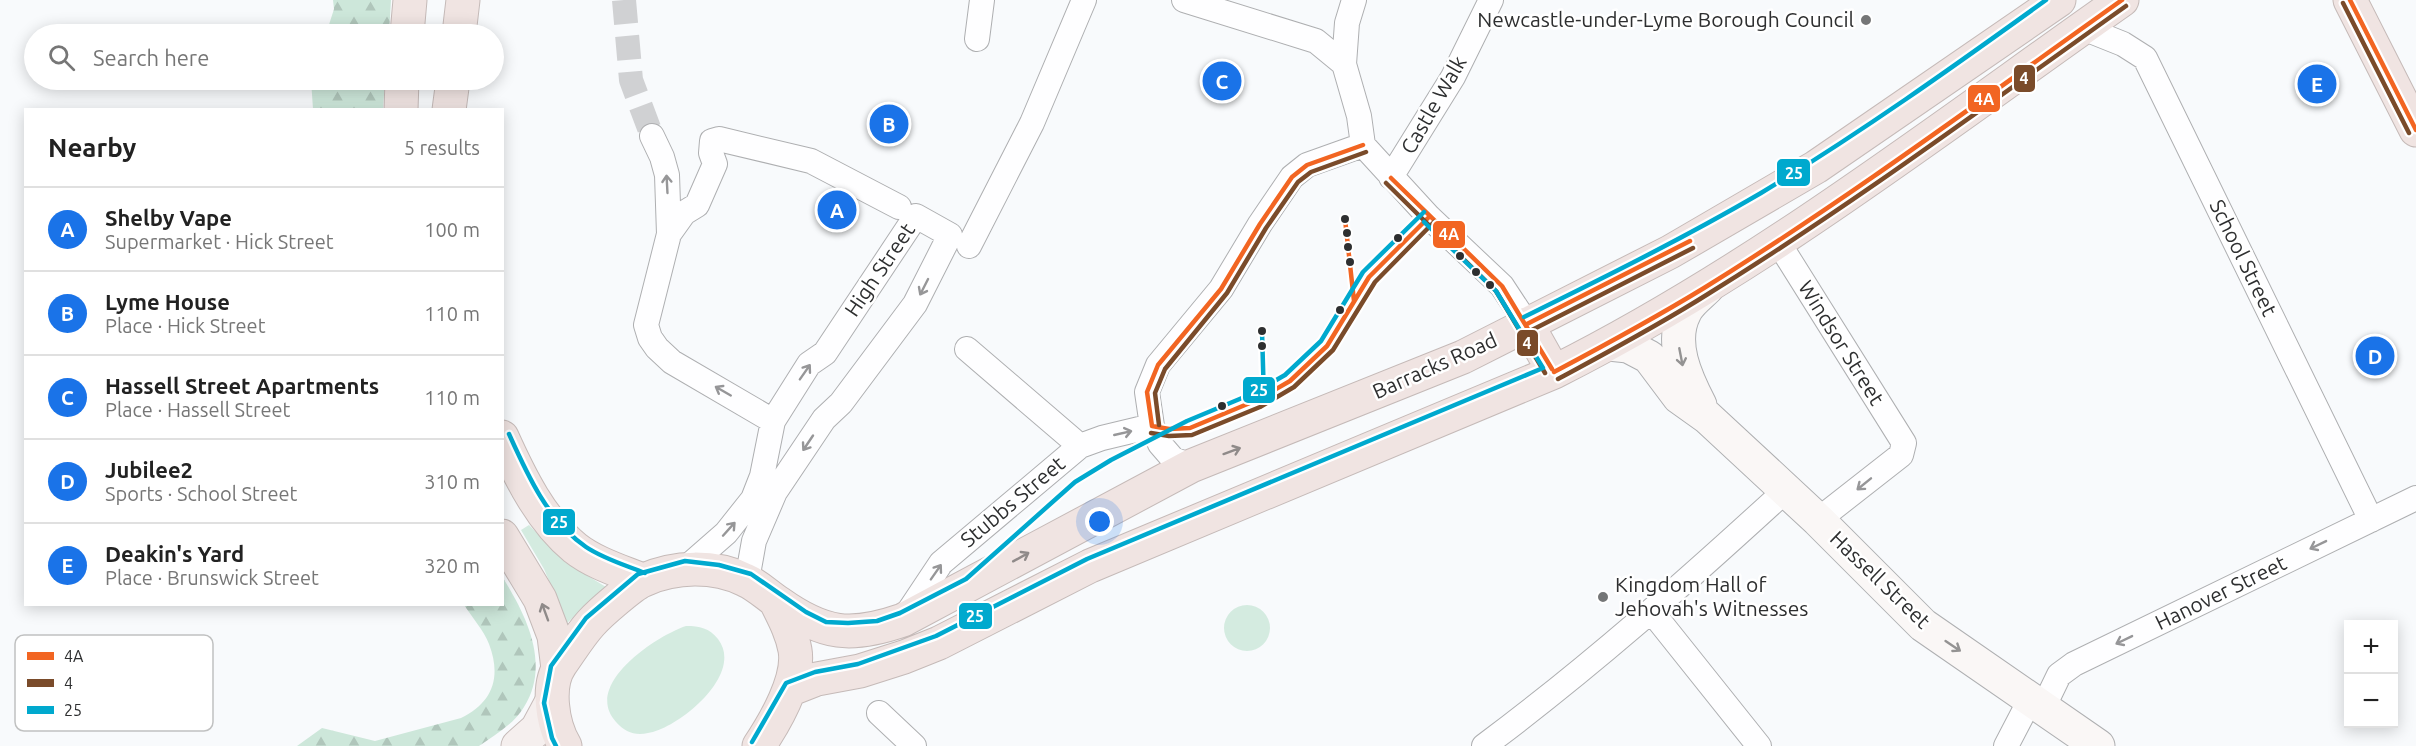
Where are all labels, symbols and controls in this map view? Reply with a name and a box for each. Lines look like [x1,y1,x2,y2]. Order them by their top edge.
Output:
place label: Newcastle-under-Lyme Borough Council [1477,7,1854,31]
marker: Newcastle-under-Lyme Borough Council [1859,13,1873,27]
search box [24,24,504,90]
icon: search [45,41,78,74]
text: Search here [93,45,209,70]
street label: Castle Walk [1396,51,1471,158]
pin: C [1202,58,1242,104]
pin: E [2298,62,2336,106]
line badge: 4 [2013,64,2036,93]
text: 4 [2019,69,2029,87]
line badge: 4A [1967,84,2001,113]
text: 4A [1974,90,1995,108]
pin: B [870,102,908,146]
text: Nearby [48,133,136,162]
text: 5 results [404,136,480,159]
line badge: 25 [1776,158,1811,187]
text: 25 [1785,164,1803,182]
one-way arrow [662,174,673,194]
pin: A [818,188,856,232]
street label: School Street [2205,196,2282,320]
text: Shelby Vape [105,205,232,230]
unlabelled marker [1339,213,1351,225]
text: A [60,218,75,241]
text: 100 m [424,218,480,241]
street label: High Street [839,218,919,321]
line badge: 4A [1432,220,1466,249]
text: 4A [1439,225,1460,243]
unlabelled marker [1341,227,1353,239]
text: Supermarket · Hick Street [105,230,334,253]
unlabelled marker [1392,232,1404,244]
unlabelled marker [1342,241,1354,253]
unlabelled marker [1454,250,1466,262]
unlabelled marker [1344,256,1356,268]
unlabelled marker [1470,266,1482,278]
street label: Windsor Street [1794,276,1890,409]
one-way arrow [917,278,929,296]
unlabelled marker [1484,279,1496,291]
text: Lyme House [105,289,230,314]
text: B [61,302,74,325]
text: 110 m [424,302,480,325]
unlabelled marker [1334,304,1346,316]
text: Place · Hick Street [105,314,266,337]
unlabelled marker [1256,325,1268,337]
street label: Barracks Road [1369,327,1500,403]
line badge: 4 [1516,329,1539,357]
text: 4 [1522,334,1532,352]
pin: D [2356,334,2394,378]
unlabelled marker [1256,340,1268,352]
one-way arrow [1676,347,1687,367]
one-way arrow [799,364,811,380]
text: Hassell Street Apartments [105,373,379,398]
line badge: 25 [1242,376,1276,404]
text: 25 [1250,381,1268,399]
one-way arrow [714,385,731,397]
text: C [61,386,74,409]
text: 110 m [424,386,480,409]
text: Place · Hassell Street [105,398,290,421]
unlabelled marker [1216,400,1228,412]
one-way arrow [1114,426,1133,438]
one-way arrow [802,434,814,451]
one-way arrow [1223,444,1241,455]
street label: Stubbs Street [955,451,1069,552]
text: Jubilee2 [105,457,193,482]
text: D [60,470,75,493]
text: 310 m [424,470,480,493]
one-way arrow [1856,477,1872,490]
text: Sports · School Street [105,482,297,505]
your location [1085,507,1114,536]
line badge: 25 [542,508,576,536]
text: 25 [550,513,568,531]
one-way arrow [722,522,736,537]
street label: Hassell Street [1826,526,1936,633]
one-way arrow [2310,540,2328,552]
text: Deakin's Yard [105,541,244,566]
one-way arrow [1012,550,1029,562]
street label: Hanover Street [2151,550,2290,634]
text: E [62,554,73,577]
text: 320 m [424,554,480,577]
one-way arrow [930,564,942,580]
text: Place · Brunswick Street [105,566,319,589]
place label: Kingdom Hall of Jehovah's Witnesses [1615,572,1808,620]
marker: Kingdom Hall of Jehovah's Witnesses [1596,590,1610,604]
line badge: 25 [958,602,993,630]
one-way arrow [539,603,550,622]
text: 25 [966,607,984,625]
map controls [2344,620,2398,728]
button: + [2344,620,2398,674]
one-way arrow [2115,634,2133,646]
legend [15,635,213,731]
one-way arrow [1944,640,1961,652]
text: 4A [64,647,84,665]
text: 4 [64,674,73,692]
button: − [2344,674,2398,728]
text: 25 [64,701,82,719]

